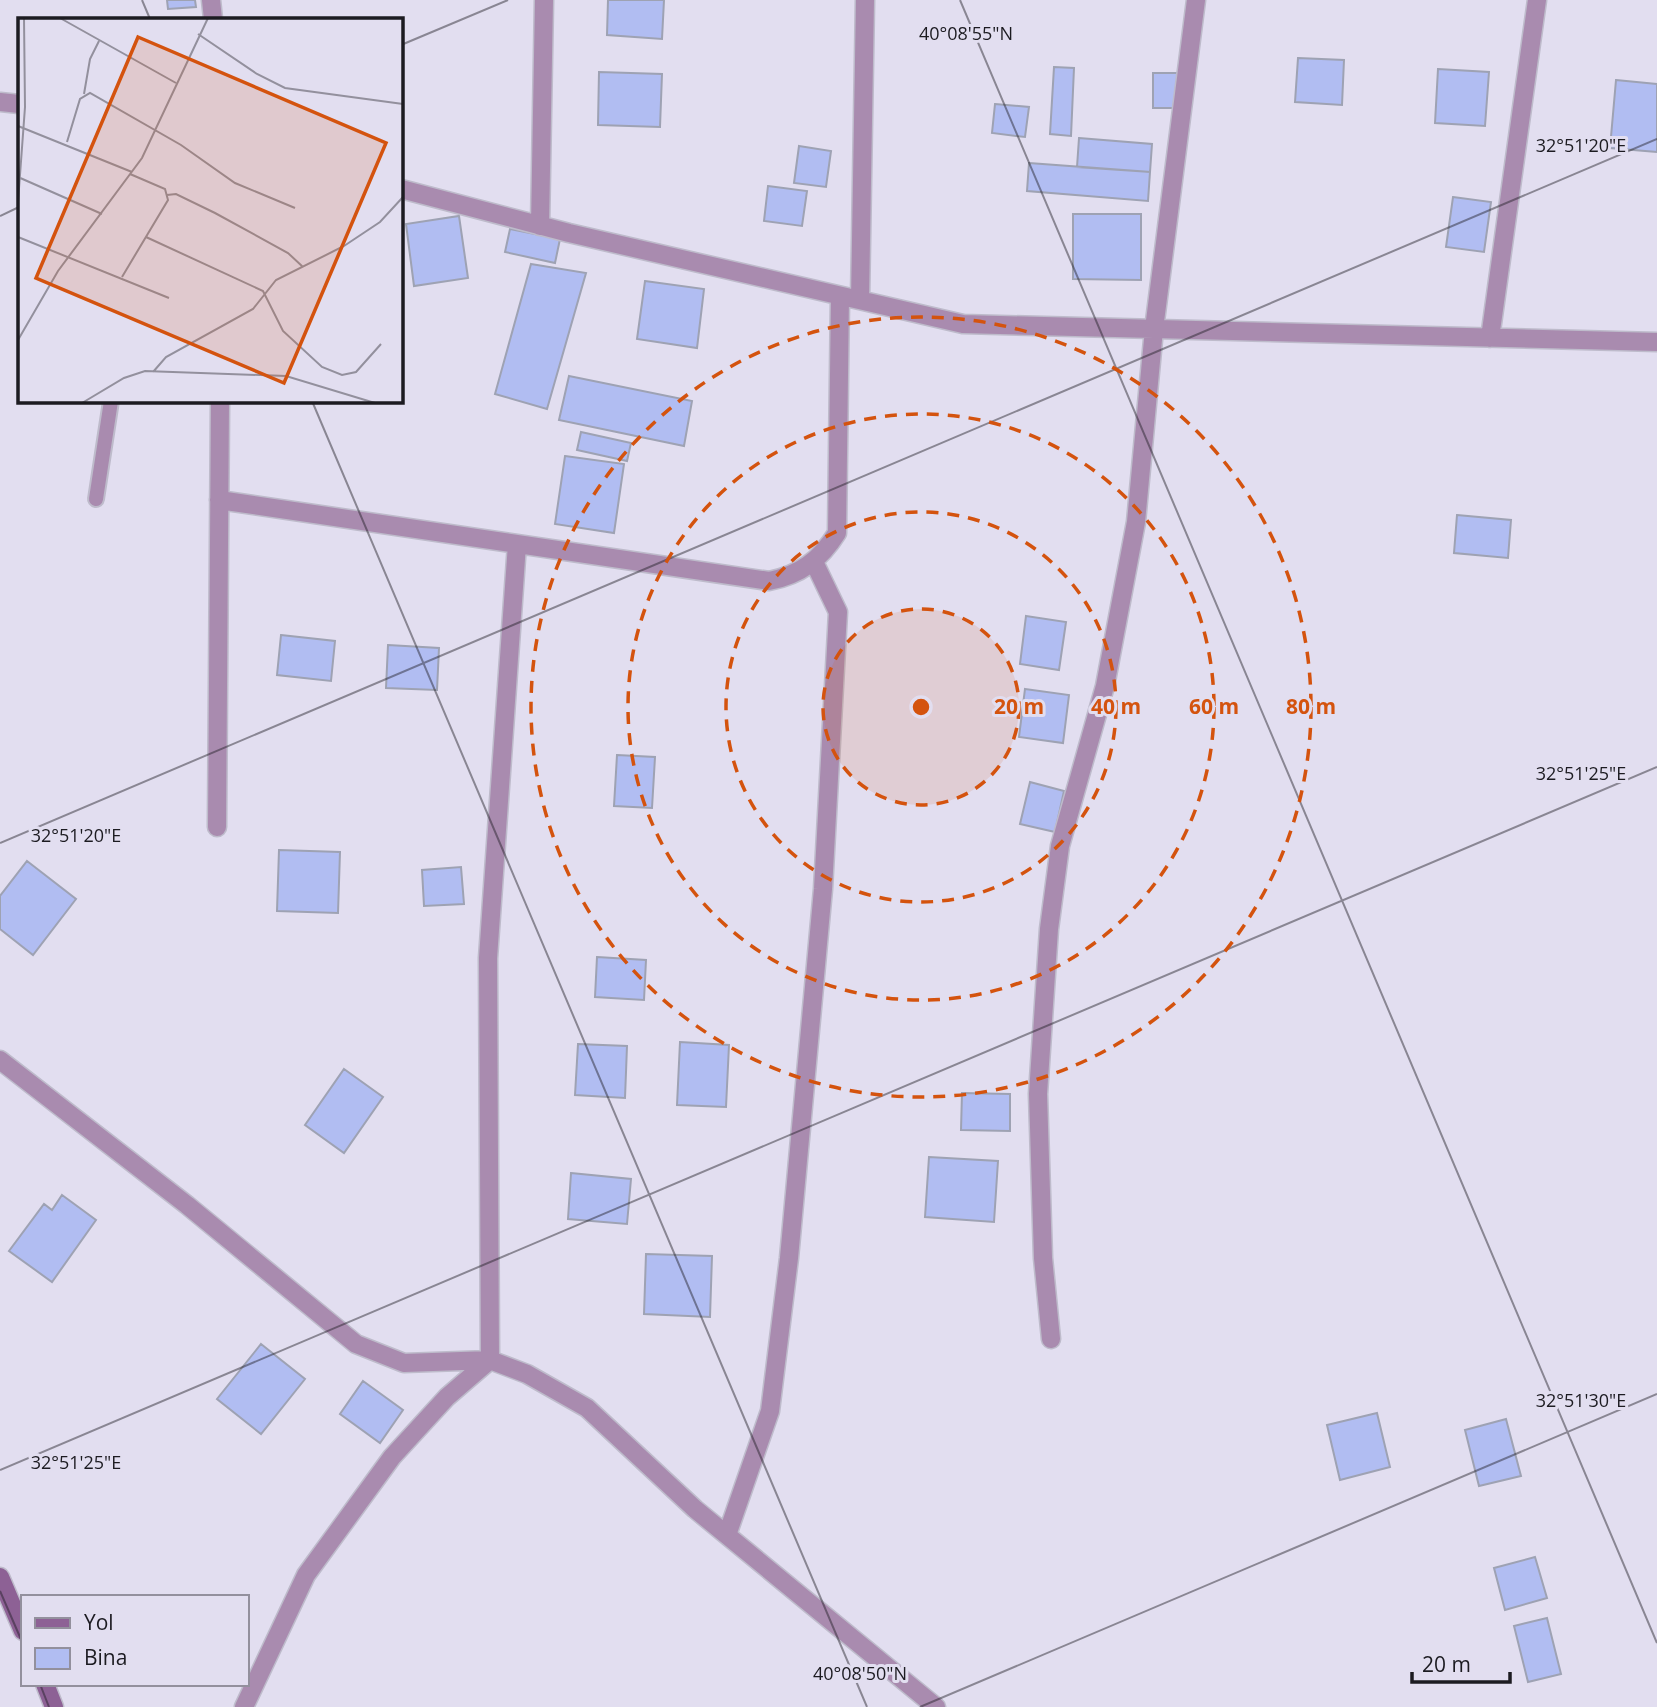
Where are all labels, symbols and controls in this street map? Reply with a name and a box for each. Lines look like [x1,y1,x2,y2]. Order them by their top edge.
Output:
inset map [18,18,402,402]
text: 40°08'55"N [919,21,1013,45]
text: 32°51'20"E [1536,133,1626,157]
text: 20 m [994,692,1044,720]
text: 40 m [1091,692,1141,720]
text: 60 m [1189,692,1239,720]
text: 80 m [1286,692,1336,720]
centre of rings [909,695,933,719]
text: 32°51'25"E [1536,761,1626,785]
text: 32°51'20"E [31,823,121,847]
text: 32°51'30"E [1536,1388,1626,1412]
text: 32°51'25"E [31,1450,121,1474]
legend [21,1595,248,1686]
text: Yol [84,1608,114,1636]
scale bar [1412,1640,1510,1684]
text: Bina [84,1643,127,1671]
text: 20 m [1422,1650,1471,1678]
text: 40°08'50"N [813,1661,907,1685]

